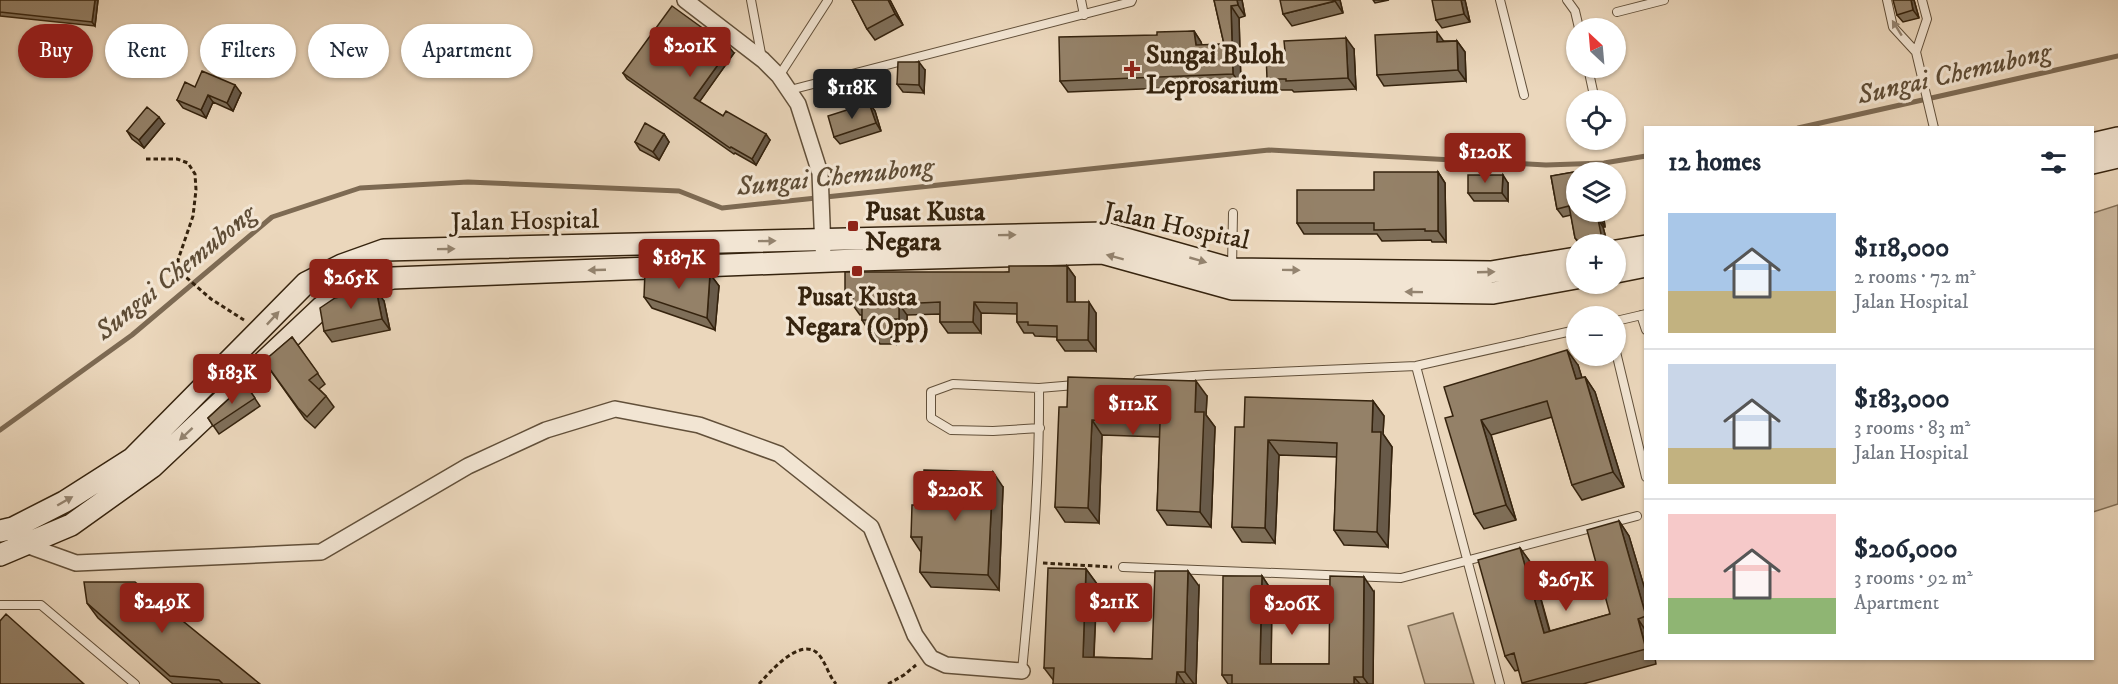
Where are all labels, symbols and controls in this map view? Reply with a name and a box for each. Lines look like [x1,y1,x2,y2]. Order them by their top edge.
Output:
north arrow [1566,18,1626,78]
map controls [1566,18,1626,366]
one-way arrow [1891,20,1902,37]
chip: Buy [18,24,93,78]
chip: Rent [105,24,188,78]
chip: Filters [200,24,296,78]
chip: New [308,24,389,78]
chip: Apartment [401,24,533,78]
pin: $201K [648,27,732,78]
text: $201K [664,34,716,59]
water label: Sungai Chemubong [1853,35,2056,113]
place label: Sungai Buloh Leprosarium [1146,39,1285,102]
marker: Sungai Buloh Leprosarium [1123,60,1141,78]
pin: $118K [810,69,894,120]
text: $118K [827,76,877,101]
button: locate [1566,90,1626,150]
pin: $120K [1443,133,1527,184]
text: $120K [1459,140,1511,165]
text: 12 homes [1668,146,1761,179]
icon: filters [2037,146,2070,179]
water label: Sungai Chemubong [734,150,937,204]
button: layers [1566,162,1626,222]
street label: Jalan Hospital [1099,194,1253,258]
water label: Sungai Chemubong [87,196,265,349]
place label: Pusat Kusta Negara [865,196,986,259]
street label: Jalan Hospital [449,204,600,239]
marker: Pusat Kusta Negara [846,219,860,233]
one-way arrow [997,230,1016,240]
text: $118,000 [1854,232,1949,265]
button: + [1566,234,1626,294]
one-way arrow [758,236,777,245]
icon: home [1716,237,1788,309]
pin: $187K [637,239,721,290]
one-way arrow [437,244,456,253]
text: $187K [653,246,705,271]
one-way arrow [1106,252,1124,261]
one-way arrow [1189,255,1207,265]
pin: $265K [309,259,393,310]
marker: Pusat Kusta Negara (Opp) [850,264,864,278]
one-way arrow [1281,265,1300,275]
text: 2 rooms · 72 m² [1854,265,1976,290]
text: $265K [323,266,379,291]
one-way arrow [588,266,607,275]
one-way arrow [1476,267,1495,277]
place label: Pusat Kusta Negara (Opp) [785,281,929,344]
one-way arrow [1405,287,1424,296]
text: Jalan Hospital [1854,290,1968,315]
button: − [1566,306,1626,366]
one-way arrow [266,310,280,325]
pin: $183K [190,354,274,405]
text: $183K [207,361,257,386]
text: $183,000 [1854,383,1949,416]
pin: $112K [1091,385,1175,436]
icon: home [1716,388,1788,460]
text: $112K [1108,392,1158,417]
text: 3 rooms · 83 m² [1854,416,1970,441]
one-way arrow [180,427,194,441]
text: Jalan Hospital [1854,441,1968,466]
pin: $220K [913,471,997,522]
text: $220K [927,478,983,503]
one-way arrow [57,495,73,506]
text: $206,000 [1854,533,1957,566]
icon: home [1716,538,1788,610]
pin: $267K [1524,561,1608,612]
text: 3 rooms · 92 m² [1854,566,1973,591]
text: $267K [1538,568,1594,593]
pin: $249K [120,583,204,634]
pin: $211K [1072,583,1156,634]
pin: $206K [1250,585,1334,636]
text: $249K [134,590,190,615]
text: $211K [1089,590,1139,615]
text: Apartment [1854,591,1939,616]
text: $206K [1264,592,1320,617]

